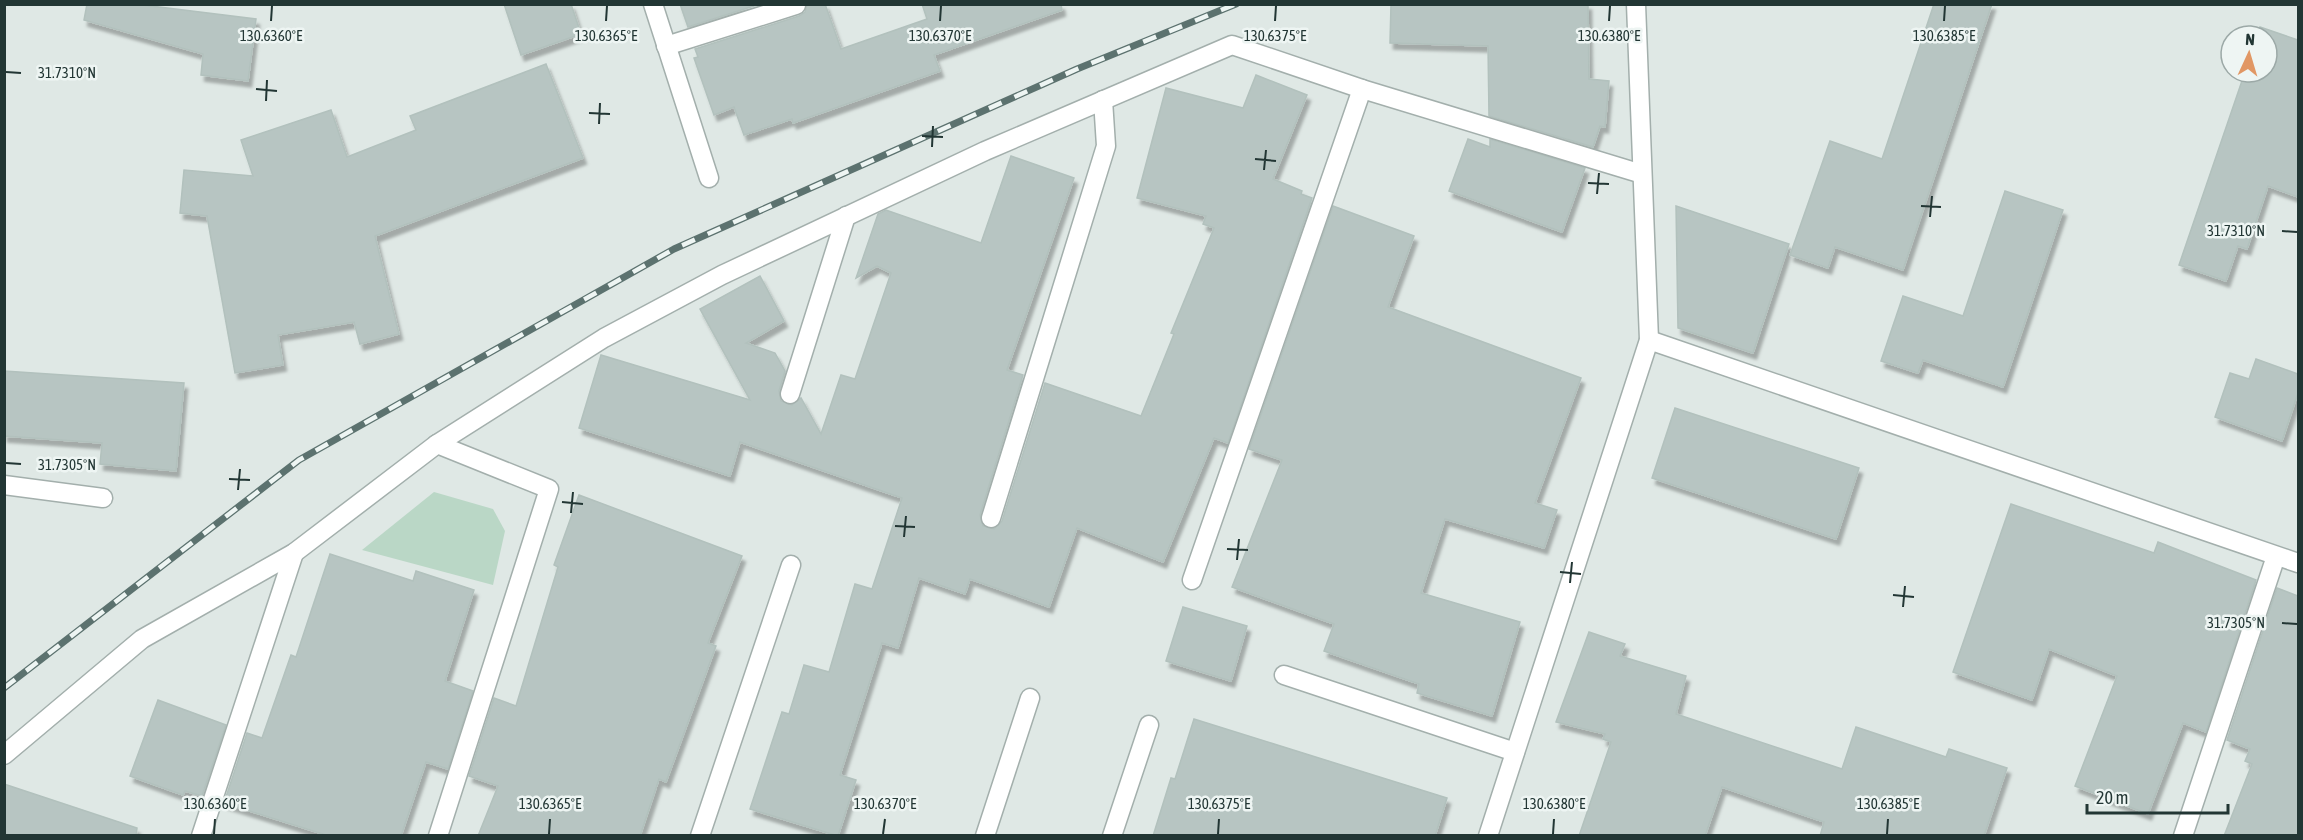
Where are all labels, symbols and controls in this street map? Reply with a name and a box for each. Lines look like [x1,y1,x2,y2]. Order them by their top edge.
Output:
north arrow [2219,24,2279,84]
text: 130.6360°E [240,27,303,44]
text: 130.6365°E [575,27,638,44]
text: 130.6370°E [909,27,972,44]
text: 130.6375°E [1244,27,1307,44]
text: 130.6380°E [1578,27,1641,44]
text: 130.6385°E [1913,27,1976,44]
text: N [2245,30,2255,48]
text: 31.7310°N [38,64,96,81]
text: 31.7310°N [2207,222,2265,239]
text: 31.7305°N [38,456,96,473]
text: 31.7305°N [2207,614,2265,631]
scale bar [2087,777,2228,815]
text: 20 m [2096,787,2128,808]
text: 130.6360°E [184,795,247,812]
text: 130.6365°E [519,795,582,812]
text: 130.6370°E [854,795,917,812]
text: 130.6375°E [1188,795,1251,812]
text: 130.6380°E [1523,795,1586,812]
text: 130.6385°E [1857,795,1920,812]

